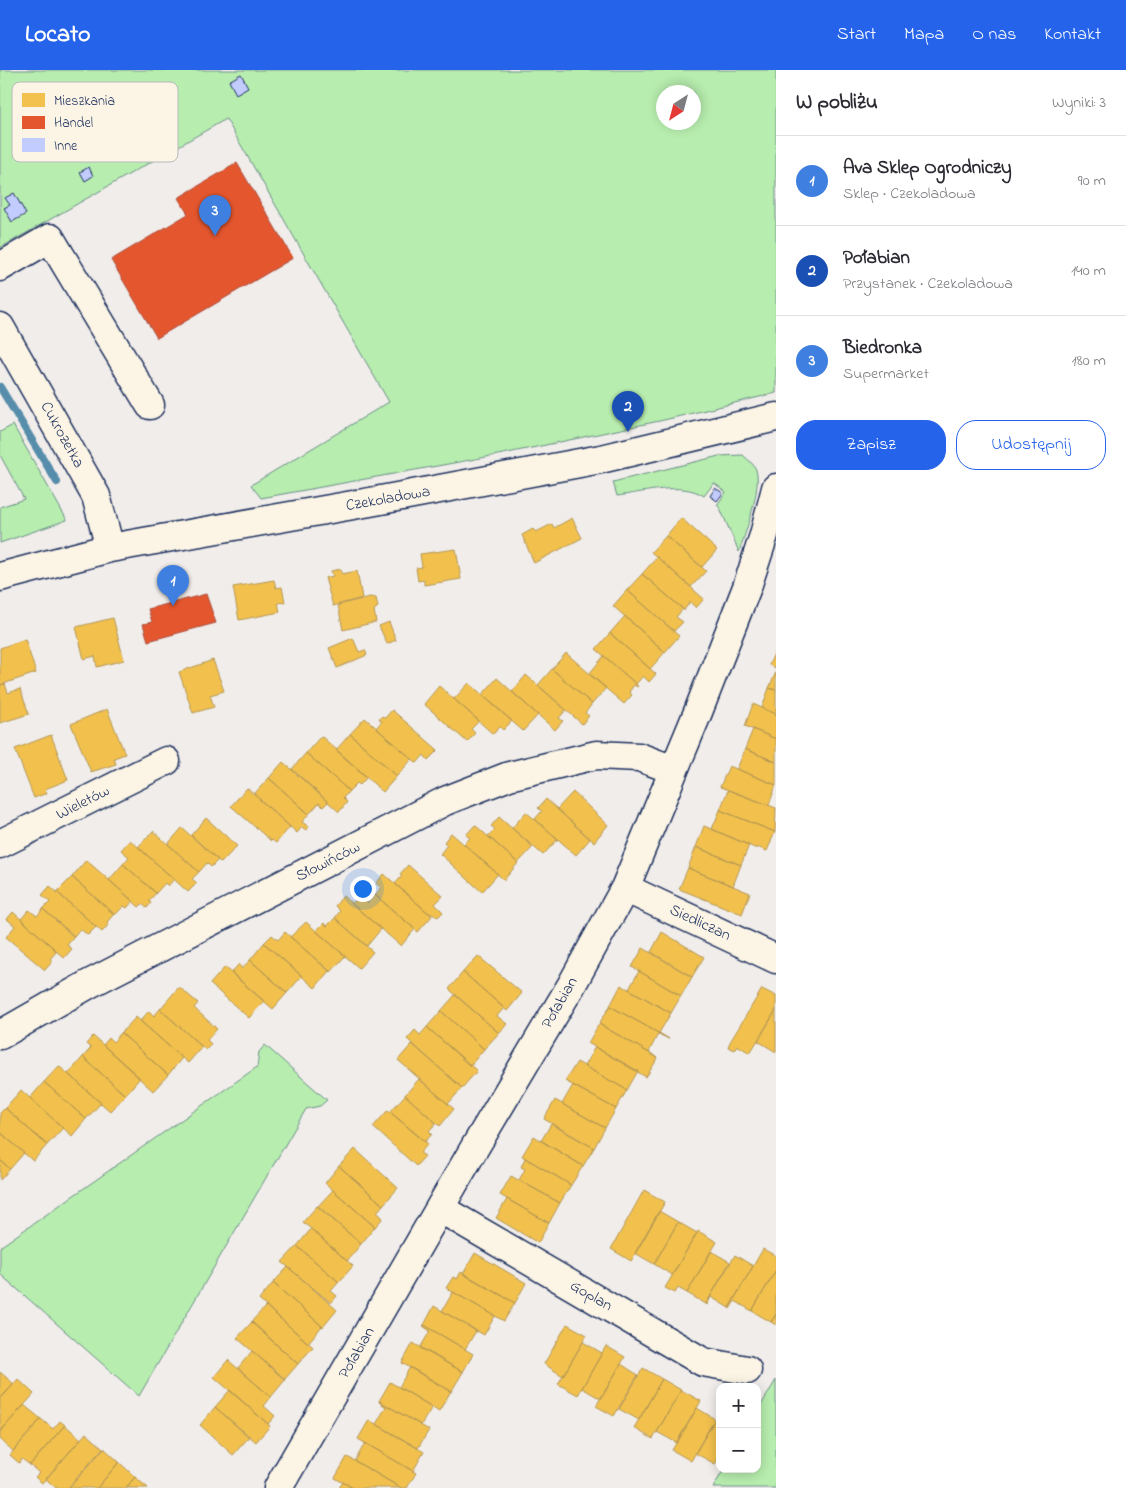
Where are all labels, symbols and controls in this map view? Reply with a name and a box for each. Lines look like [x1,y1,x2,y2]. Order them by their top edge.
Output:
text: Locato [25,18,91,53]
text: Start [837,22,876,48]
text: Mapa [904,22,944,48]
text: O nas [972,22,1016,48]
text: Kontakt [1044,22,1101,48]
legend [12,82,178,162]
north arrow [656,85,701,130]
text: W pobliżu [796,88,878,118]
text: Mieszkania [54,91,115,112]
text: Wyniki: 3 [1052,91,1106,115]
text: Handel [54,113,93,134]
text: Inne [54,136,78,157]
text: Ava Sklep Ogrodniczy [843,155,1012,182]
text: 1 [809,169,815,193]
text: 90 m [1078,169,1106,193]
text: Sklep · Czekoladowa [843,182,976,206]
pin: 3 [199,195,231,236]
text: Połabian [843,245,910,272]
text: 2 [808,259,816,283]
text: 140 m [1071,259,1106,283]
text: Przystanek · Czekoladowa [843,272,1013,296]
text: Biedronka [843,335,922,362]
text: 3 [809,349,815,373]
text: 180 m [1072,349,1106,373]
text: Supermarket [843,362,929,386]
pin: 2 [612,391,644,432]
street label: Cukrozetka [34,397,90,473]
button: Zapisz [796,420,946,470]
button: Udostępnij [956,420,1106,470]
street label: Czekoladowa [344,480,432,518]
pin: 1 [157,565,189,606]
street label: Wieletów [52,779,114,827]
street label: Słowińców [292,836,364,888]
your location [350,876,376,902]
street label: Siedliczan [665,898,735,948]
street label: Połabian [536,973,585,1033]
street label: Goplan [565,1274,617,1318]
street label: Połabian [333,1323,382,1383]
map controls [716,1383,761,1473]
button: + [716,1383,761,1428]
button: − [716,1428,761,1473]

